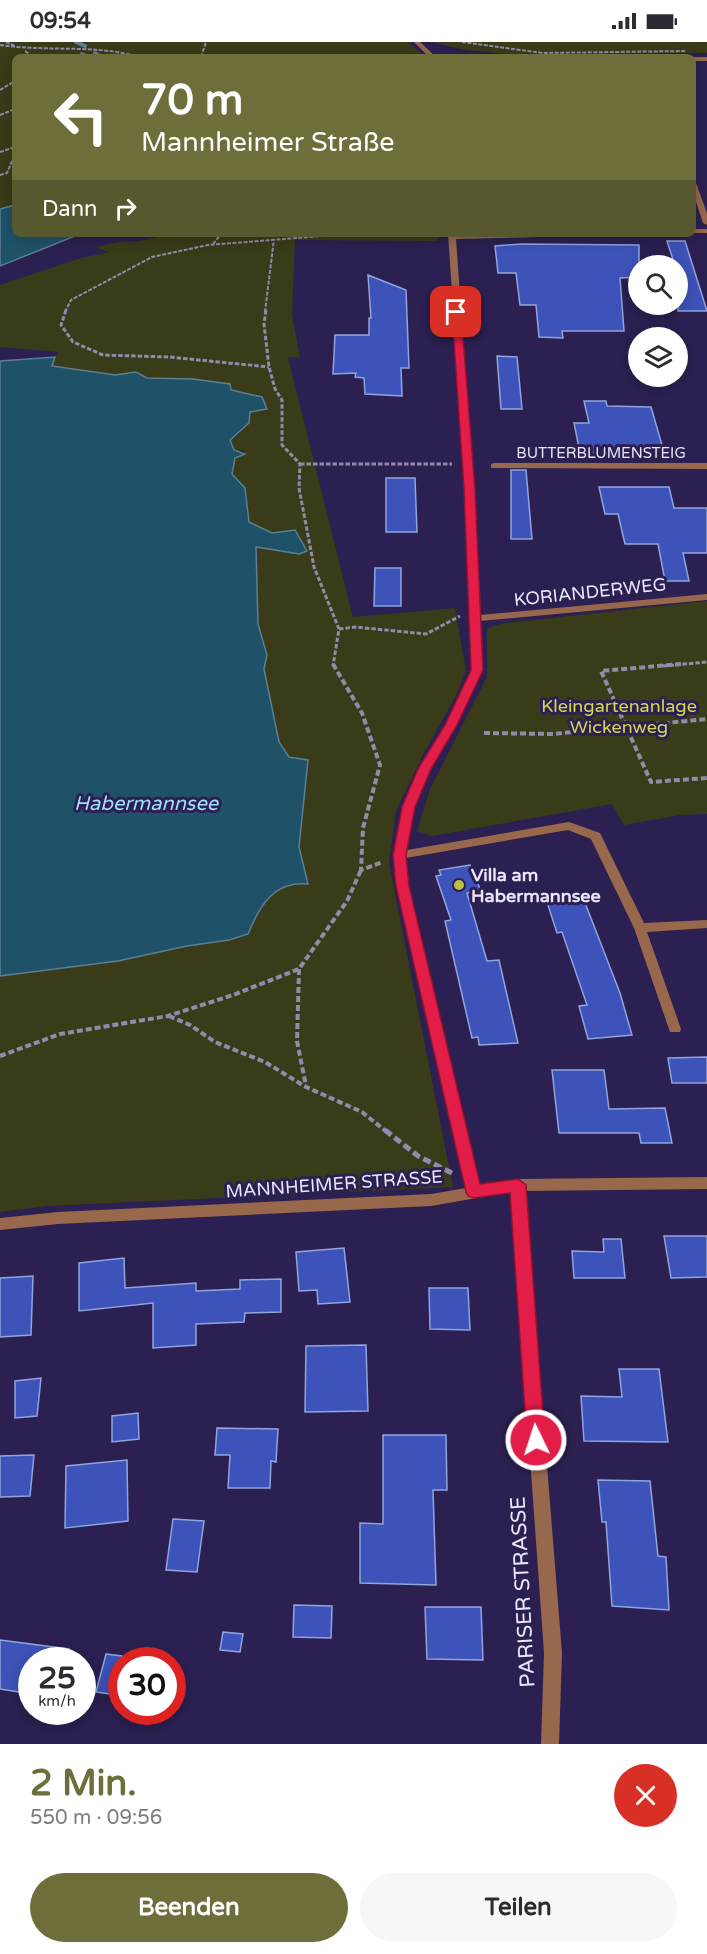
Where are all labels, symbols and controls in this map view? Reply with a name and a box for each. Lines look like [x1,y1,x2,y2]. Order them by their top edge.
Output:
text: 09:54 [30,8,91,34]
text: 70 m [141,75,243,126]
icon: left [42,78,120,156]
text: Mannheimer Straße [141,126,395,159]
icon: right [109,192,142,225]
text: Dann [42,196,97,222]
map controls [628,255,688,387]
button: search [628,255,688,315]
pin [430,286,481,337]
icon: arrive [439,295,472,328]
button: layers [628,327,688,387]
street label: BUTTERBLUMENSTEIG [516,444,686,462]
street label: KORIANDERWEG [513,573,667,611]
park label: Kleingartenanlage Wickenweg [541,695,697,738]
water label: Habermannsee [74,792,220,816]
place label: Villa am Habermannsee [471,864,601,907]
marker: Villa am Habermannsee [452,878,466,892]
street label: MANNHEIMER STRASSE [225,1165,443,1203]
position arrow [504,1408,568,1472]
street label: PARISER STRASSE [506,1496,540,1688]
speed limit sign: 30 [108,1647,186,1725]
text: 25 [38,1660,76,1697]
text: km/h [38,1692,76,1710]
text: 2 Min. [30,1762,137,1805]
button: close [614,1764,677,1827]
text: 550 m · 09:56 [30,1806,162,1830]
button: Beenden [30,1873,348,1942]
button: Teilen [360,1873,677,1942]

